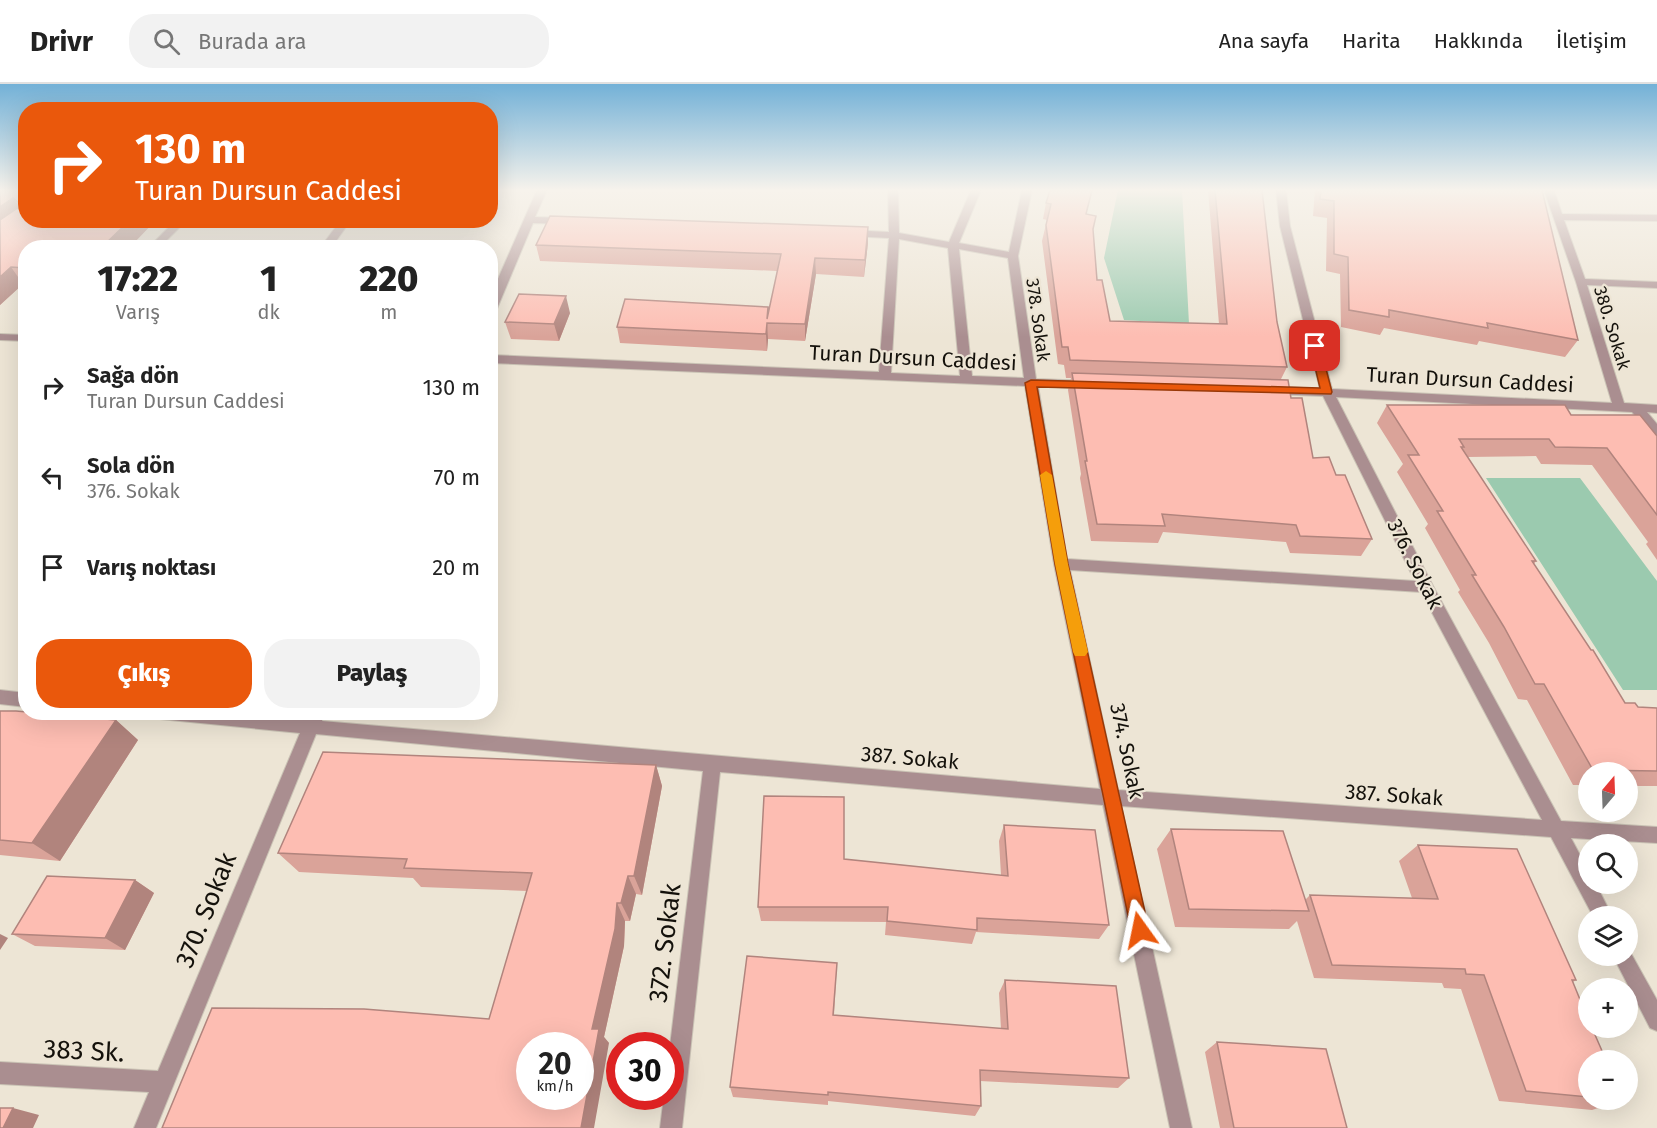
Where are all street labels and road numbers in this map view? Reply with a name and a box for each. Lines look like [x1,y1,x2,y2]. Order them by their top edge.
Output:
street label: 378. Sokak [1021,277,1055,364]
street label: 380. Sokak [1589,284,1635,373]
street label: Turan Dursun Caddesi [809,340,1017,376]
street label: Turan Dursun Caddesi [1366,362,1574,398]
street label: 376. Sokak [1381,515,1449,613]
street label: 374. Sokak [1104,701,1150,801]
street label: 387. Sokak [860,741,960,775]
street label: 387. Sokak [1344,779,1444,811]
street label: 370. Sokak [169,847,243,972]
street label: 372. Sokak [642,881,688,1004]
street label: 383 Sk. [43,1033,125,1069]

